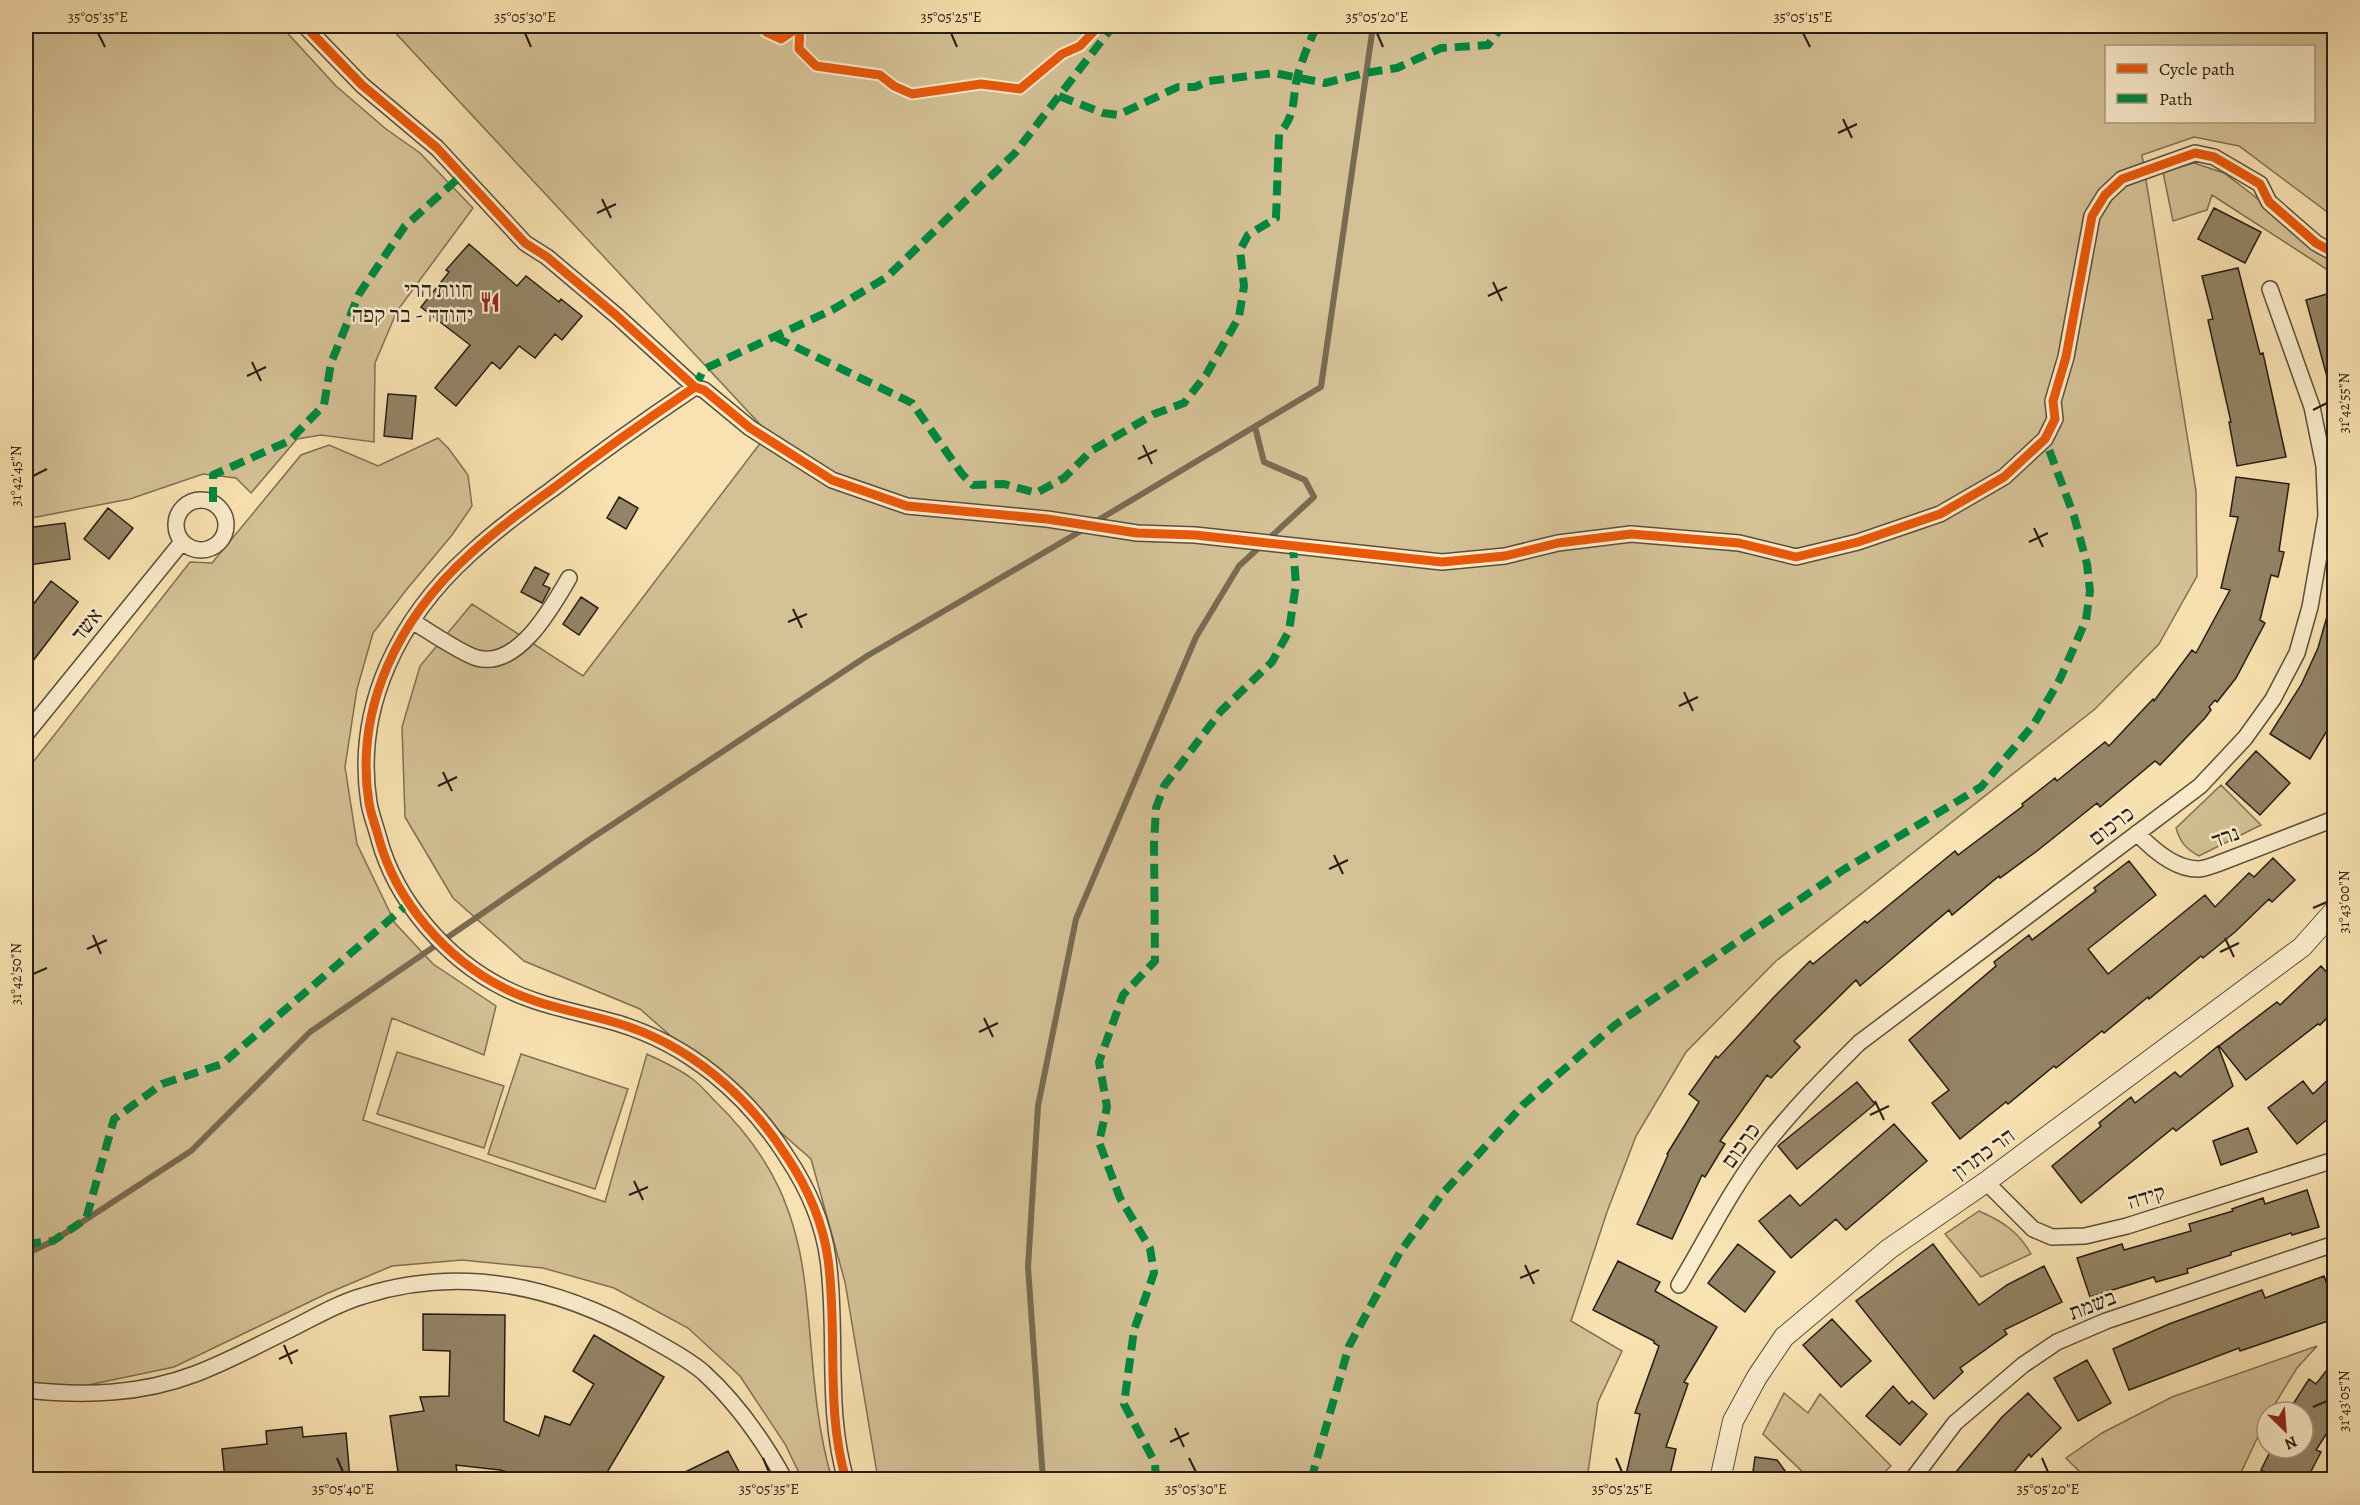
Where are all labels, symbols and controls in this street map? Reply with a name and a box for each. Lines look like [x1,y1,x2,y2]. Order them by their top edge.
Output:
text: 35°05'35"E [68,7,128,27]
text: 35°05'30"E [494,7,556,27]
text: 35°05'25"E [920,7,982,27]
text: 35°05'20"E [1346,7,1408,27]
text: 35°05'15"E [1773,7,1833,27]
legend [2105,45,2315,123]
text: Cycle path [2159,57,2235,81]
text: Path [2159,87,2193,111]
place label: חוות הרי יהודה - בר קפה [351,275,473,330]
restaurant icon: חוות הרי יהודה - בר קפה [478,290,502,314]
text: 31°42'55"N [2334,372,2354,433]
text: 31°42'45"N [6,445,26,506]
street label: אשד [64,602,109,648]
street label: כרכום [2083,799,2140,853]
street label: נרד [2207,818,2243,856]
text: 31°43'00"N [2334,870,2354,933]
text: 31°42'50"N [6,943,26,1005]
street label: כרכום [1714,1117,1767,1174]
street label: הר כתרון [1946,1121,2021,1187]
street label: קידה [2123,1177,2169,1217]
street label: בשמת [2064,1282,2120,1328]
text: 31°43'05"N [2334,1370,2354,1432]
north arrow [2255,1400,2315,1460]
text: N [2281,1430,2301,1455]
text: 35°05'40"E [312,1479,374,1499]
text: 35°05'35"E [739,1479,799,1499]
text: 35°05'30"E [1165,1479,1227,1499]
text: 35°05'25"E [1591,1479,1653,1499]
text: 35°05'20"E [2017,1479,2079,1499]

